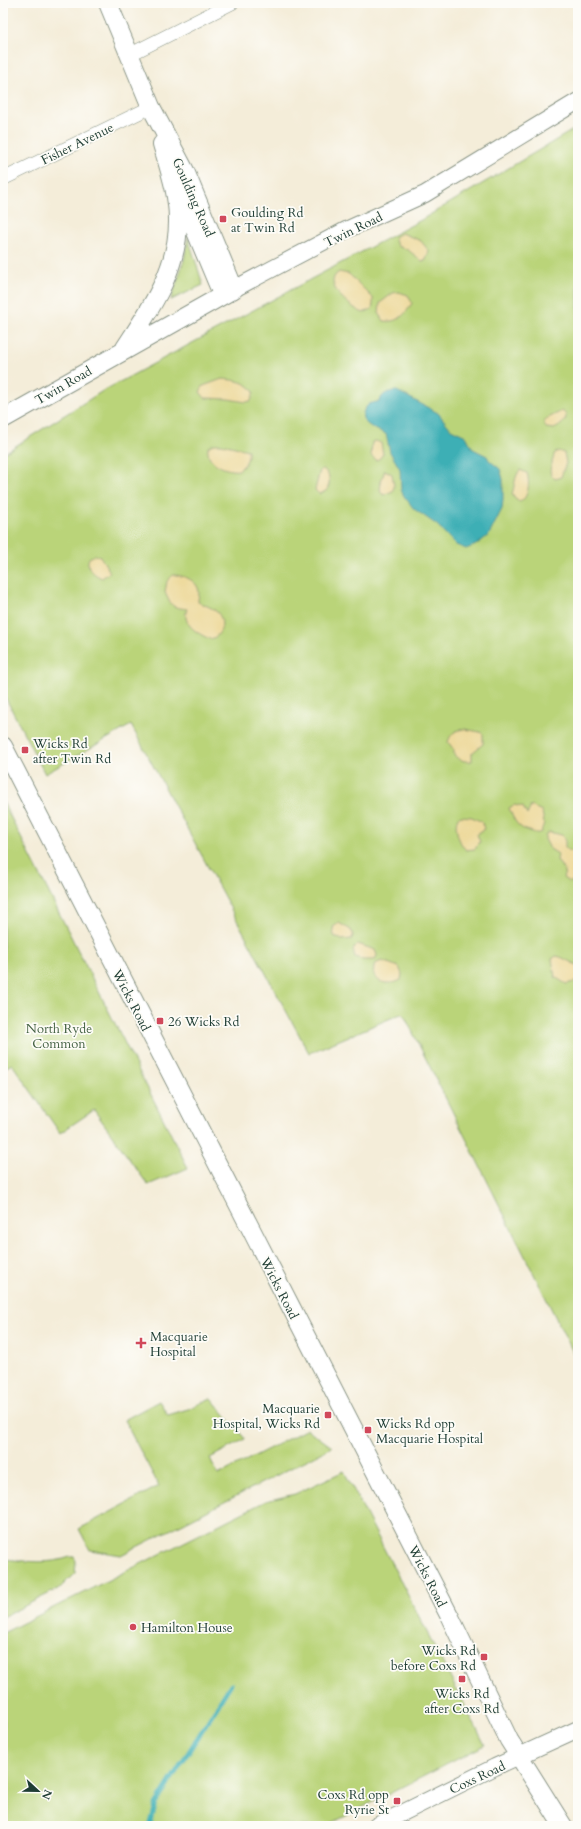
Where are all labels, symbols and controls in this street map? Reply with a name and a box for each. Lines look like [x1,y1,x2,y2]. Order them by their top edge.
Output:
street label: Fisher Avenue [38,118,117,169]
street label: Goulding Road [168,155,219,240]
place label: Goulding Rd at Twin Rd [231,204,304,237]
street label: Twin Road [321,208,386,252]
marker: Goulding Rd at Twin Rd [218,214,228,224]
street label: Twin Road [32,362,95,409]
place label: Wicks Rd after Twin Rd [32,735,111,768]
marker: Wicks Rd after Twin Rd [20,745,30,755]
street label: Wicks Road [107,965,154,1035]
place label: 26 Wicks Rd [168,1013,240,1031]
marker: 26 Wicks Rd [155,1016,165,1026]
park label: North Ryde Common [26,1020,92,1053]
street label: Wicks Road [255,1253,302,1323]
place label: Macquarie Hospital [150,1328,208,1361]
marker: Macquarie Hospital [135,1337,147,1349]
place label: Macquarie Hospital, Wicks Rd [213,1400,320,1433]
marker: Macquarie Hospital, Wicks Rd [323,1410,333,1420]
place label: Wicks Rd opp Macquarie Hospital [375,1415,484,1448]
marker: Wicks Rd opp Macquarie Hospital [363,1425,373,1435]
street label: Wicks Road [403,1541,450,1611]
place label: Hamilton House [141,1619,233,1637]
marker: Hamilton House [128,1622,138,1632]
place label: Wicks Rd before Coxs Rd [391,1642,476,1675]
marker: Wicks Rd before Coxs Rd [479,1652,489,1662]
marker: Wicks Rd after Coxs Rd [457,1674,467,1684]
place label: Wicks Rd after Coxs Rd [424,1685,500,1718]
street label: Coxs Road [447,1757,508,1799]
north arrow [18,1771,58,1811]
place label: Coxs Rd opp Ryrie St [317,1786,389,1819]
text: N [38,1787,56,1802]
marker: Coxs Rd opp Ryrie St [392,1796,402,1806]

